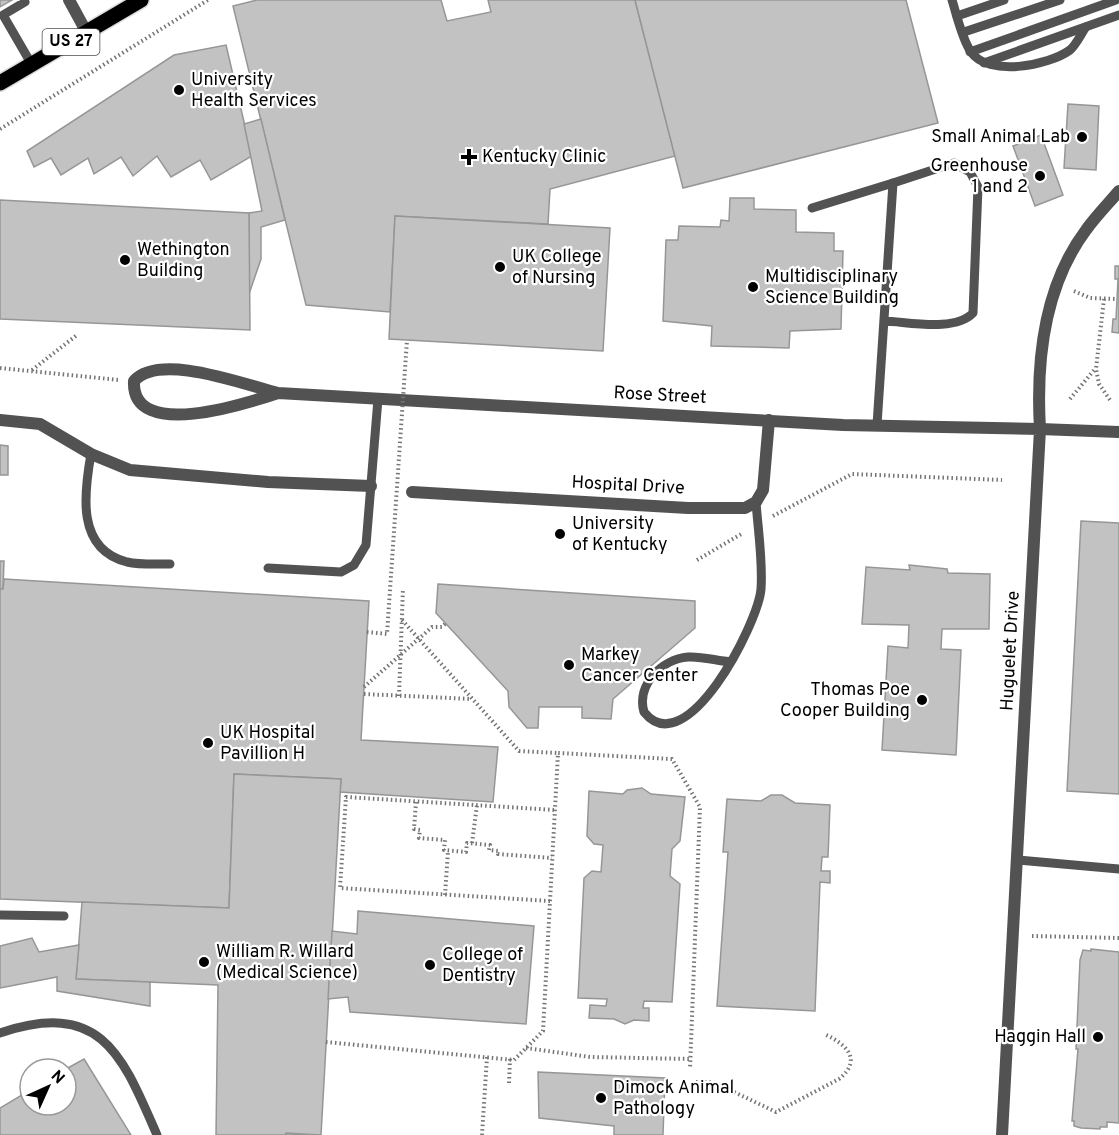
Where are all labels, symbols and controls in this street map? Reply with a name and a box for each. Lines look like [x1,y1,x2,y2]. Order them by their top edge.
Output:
road number: US 27 [42,29,100,55]
place label: University Health Services [191,69,317,113]
marker: University Health Services [172,83,186,97]
place label: Small Animal Lab [931,126,1070,149]
marker: Small Animal Lab [1075,130,1089,144]
place label: Kentucky Clinic [482,146,606,169]
marker: Kentucky Clinic [460,148,478,166]
place label: Greenhouse 1 and 2 [931,155,1028,199]
marker: Greenhouse 1 and 2 [1033,169,1047,183]
place label: Wethington Building [137,239,230,283]
place label: UK College of Nursing [512,246,601,290]
marker: Wethington Building [118,253,132,267]
marker: UK College of Nursing [493,260,507,274]
place label: Multidisciplinary Science Building [765,266,899,310]
marker: Multidisciplinary Science Building [746,280,760,294]
street label: Rose Street [613,382,707,410]
street label: Hospital Drive [571,472,685,500]
place label: University of Kentucky [572,513,667,557]
marker: University of Kentucky [553,527,567,541]
street label: Huguelet Drive [996,590,1026,712]
place label: Markey Cancer Center [581,644,698,688]
marker: Markey Cancer Center [562,658,576,672]
place label: Thomas Poe Cooper Building [780,679,910,723]
marker: Thomas Poe Cooper Building [915,693,929,707]
place label: UK Hospital Pavillion H [220,722,315,766]
marker: UK Hospital Pavillion H [201,736,215,750]
place label: William R. Willard (Medical Science) [216,941,358,985]
place label: College of Dentistry [442,944,523,988]
marker: William R. Willard (Medical Science) [197,955,211,969]
marker: College of Dentistry [423,958,437,972]
place label: Haggin Hall [994,1026,1086,1049]
marker: Haggin Hall [1091,1030,1105,1044]
north arrow [18,1057,78,1117]
text: N [46,1067,68,1089]
place label: Dimock Animal Pathology [613,1077,734,1121]
marker: Dimock Animal Pathology [594,1091,608,1105]

